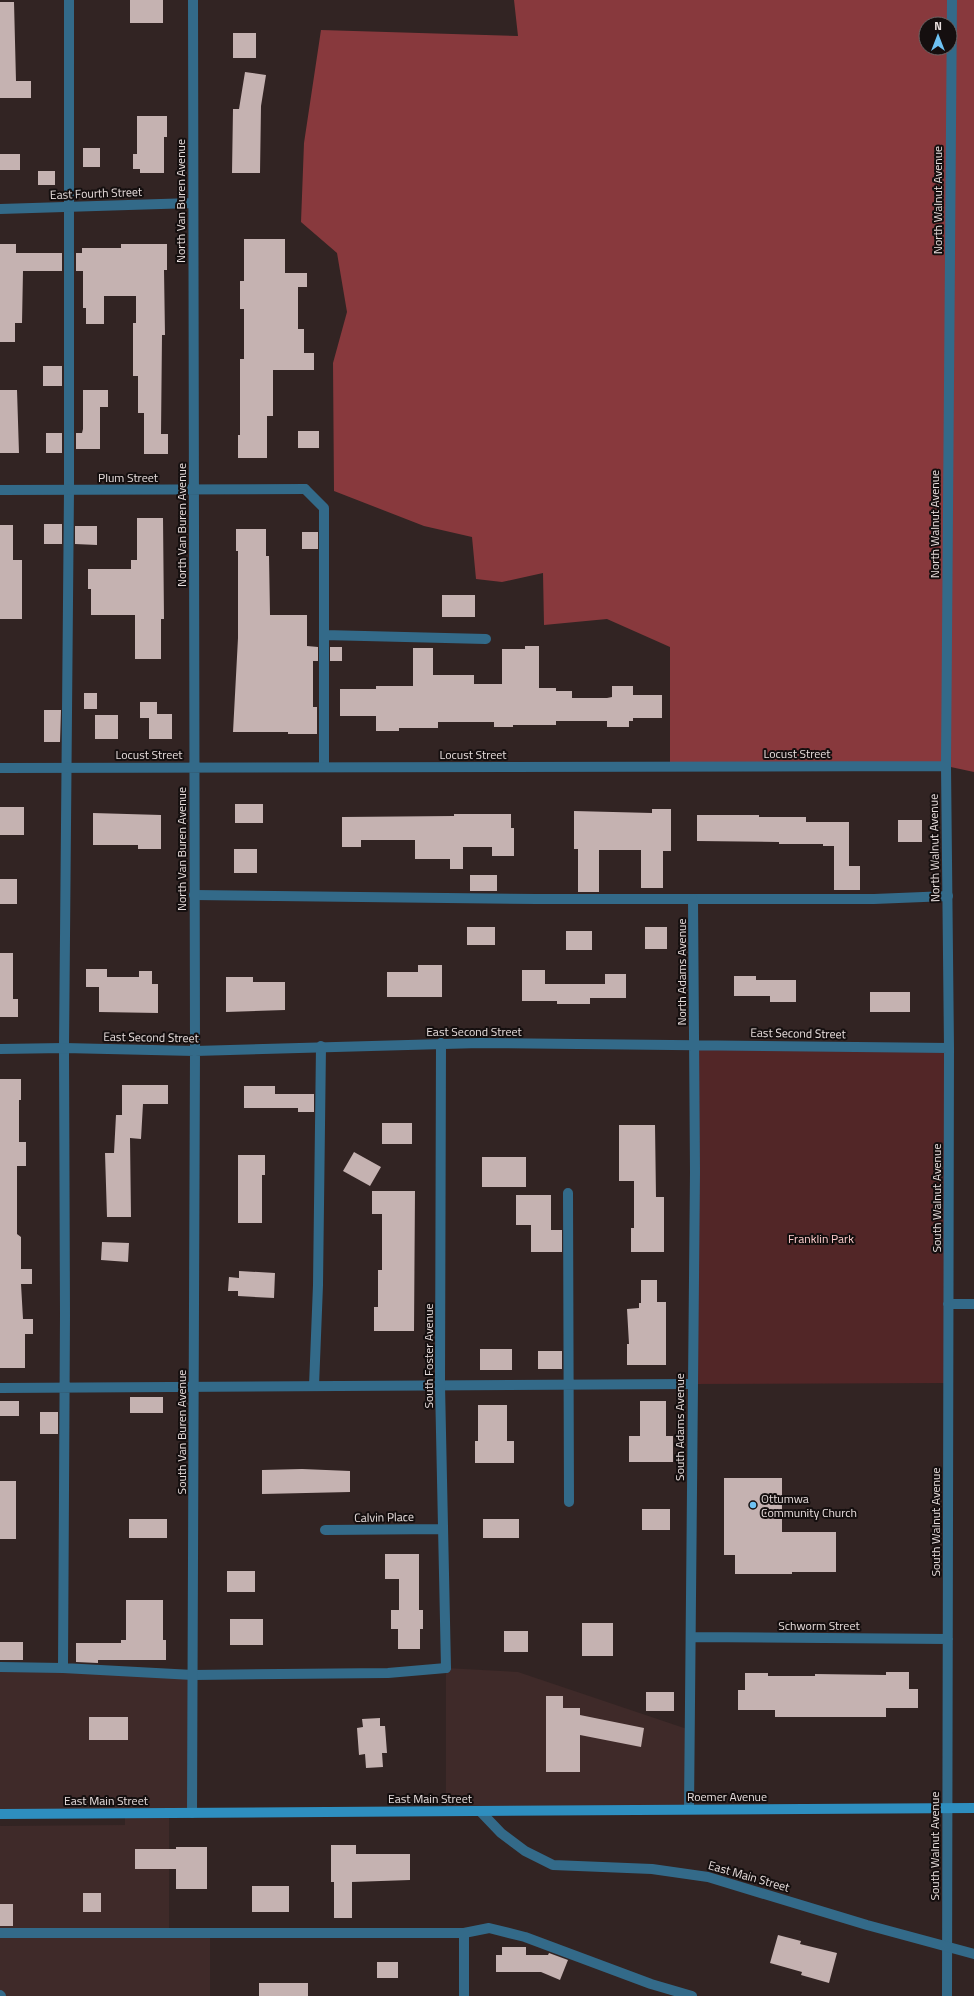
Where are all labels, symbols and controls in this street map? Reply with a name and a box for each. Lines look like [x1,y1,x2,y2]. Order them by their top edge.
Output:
north arrow [918,16,958,56]
text: N [934,18,942,34]
street label: North Van Buren Avenue [171,139,190,263]
street label: North Walnut Avenue [928,146,947,254]
street label: East Fourth Street [50,182,143,204]
street label: North Van Buren Avenue [172,463,191,587]
street label: Plum Street [98,468,159,487]
street label: North Walnut Avenue [925,470,944,578]
street label: Locust Street [764,744,831,763]
street label: Locust Street [116,745,183,764]
street label: Locust Street [440,745,507,764]
street label: North Van Buren Avenue [172,787,191,911]
street label: North Walnut Avenue [924,794,944,902]
street label: North Adams Avenue [672,918,691,1026]
street label: East Second Street [426,1022,523,1041]
street label: East Second Street [750,1023,847,1043]
street label: East Second Street [103,1027,200,1047]
street label: South Walnut Avenue [927,1144,946,1252]
park label: Franklin Park [788,1229,854,1248]
street label: South Foster Avenue [419,1303,438,1409]
street label: South Van Buren Avenue [172,1370,191,1494]
street label: South Adams Avenue [670,1373,689,1481]
street label: South Walnut Avenue [926,1468,945,1576]
place label: Ottumwa Community Church [761,1489,857,1522]
marker: Ottumwa Community Church [748,1500,758,1510]
street label: Calvin Place [354,1507,414,1527]
street label: Schworm Street [778,1616,860,1635]
street label: Roemer Avenue [687,1787,767,1806]
street label: East Main Street [388,1789,473,1808]
street label: East Main Street [64,1791,149,1810]
street label: South Walnut Avenue [925,1792,944,1900]
street label: East Main Street [706,1855,793,1897]

